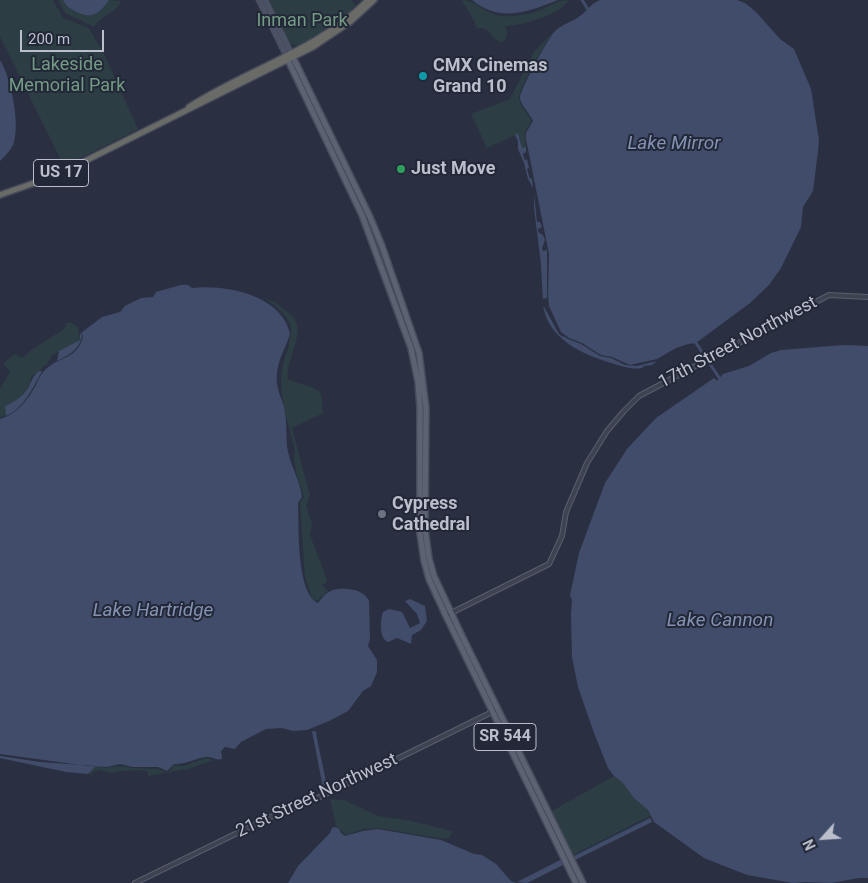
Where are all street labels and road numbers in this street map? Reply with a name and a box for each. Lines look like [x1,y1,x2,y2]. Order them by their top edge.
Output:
road number: US 17 [34,160,88,187]
street label: 17th Street Northwest [655,292,821,394]
road number: SR 544 [474,724,536,750]
street label: 21st Street Northwest [233,749,401,843]

